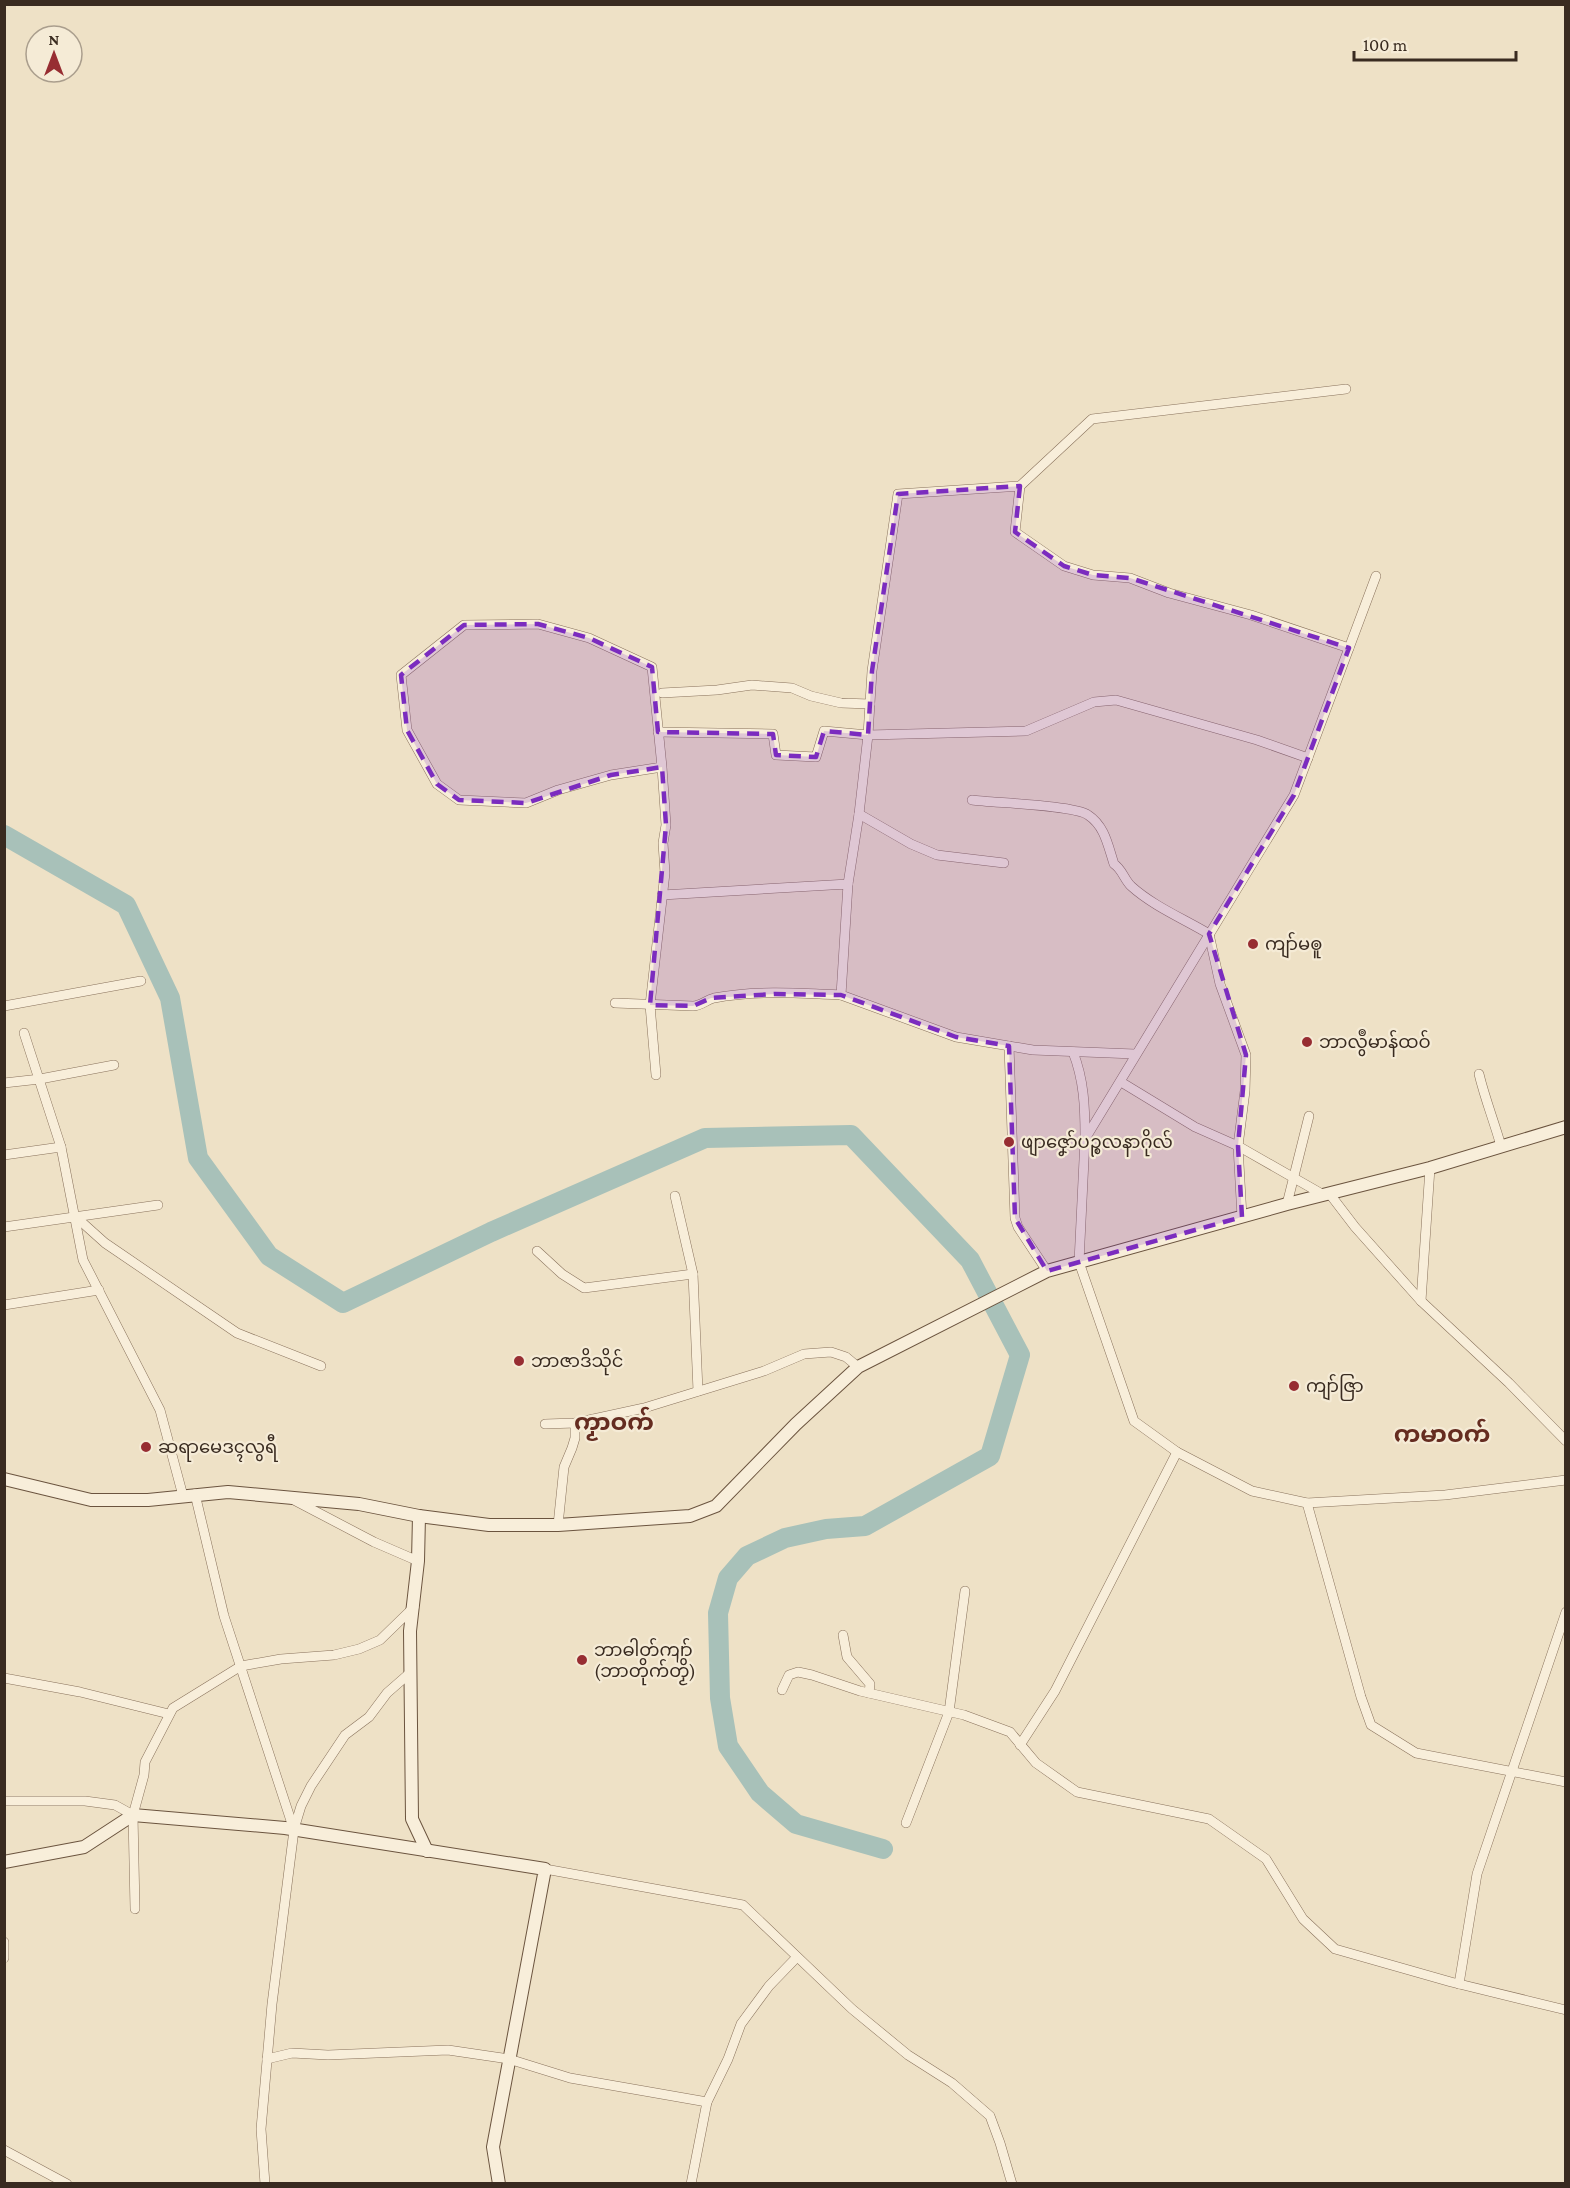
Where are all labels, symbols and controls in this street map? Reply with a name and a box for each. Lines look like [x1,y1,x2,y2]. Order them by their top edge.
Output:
north arrow [24,24,84,84]
scale bar [1354,24,1516,62]
text: N [49,31,60,48]
text: 100 m [1363,35,1408,55]
place label: ကျာ်မၜူ [1265,931,1322,959]
marker: ကျာ်မၜူ [1246,937,1260,951]
place label: ဘာလွဳမာန်ထဝ် [1319,1029,1431,1057]
marker: ဘာလွဳမာန်ထဝ် [1300,1035,1314,1049]
place label: ဖျာဇၞော်ပဉ္စလနာဂိုလ် [1021,1128,1173,1157]
marker: ဖျာဇၞော်ပဉ္စလနာဂိုလ် [1002,1135,1016,1149]
place label: ဘာဇာဒိသိုင် [531,1347,623,1376]
marker: ဘာဇာဒိသိုင် [512,1354,526,1368]
place label: ကျာ်ဇြာ [1306,1373,1364,1401]
marker: ကျာ်ဇြာ [1287,1379,1301,1393]
district label: ကၟာဝက် [574,1406,654,1441]
district label: ကမာဝက် [1394,1418,1490,1447]
place label: ဆရာမေဒၚလွရီ [158,1433,278,1462]
marker: ဆရာမေဒၚလွရီ [139,1440,153,1454]
place label: ဘာဓါတ်ကျာ် (ဘာတိုက်တၟိ) [594,1637,696,1686]
marker: ဘာဓါတ်ကျာ် (ဘာတိုက်တၟိ) [575,1653,589,1667]

